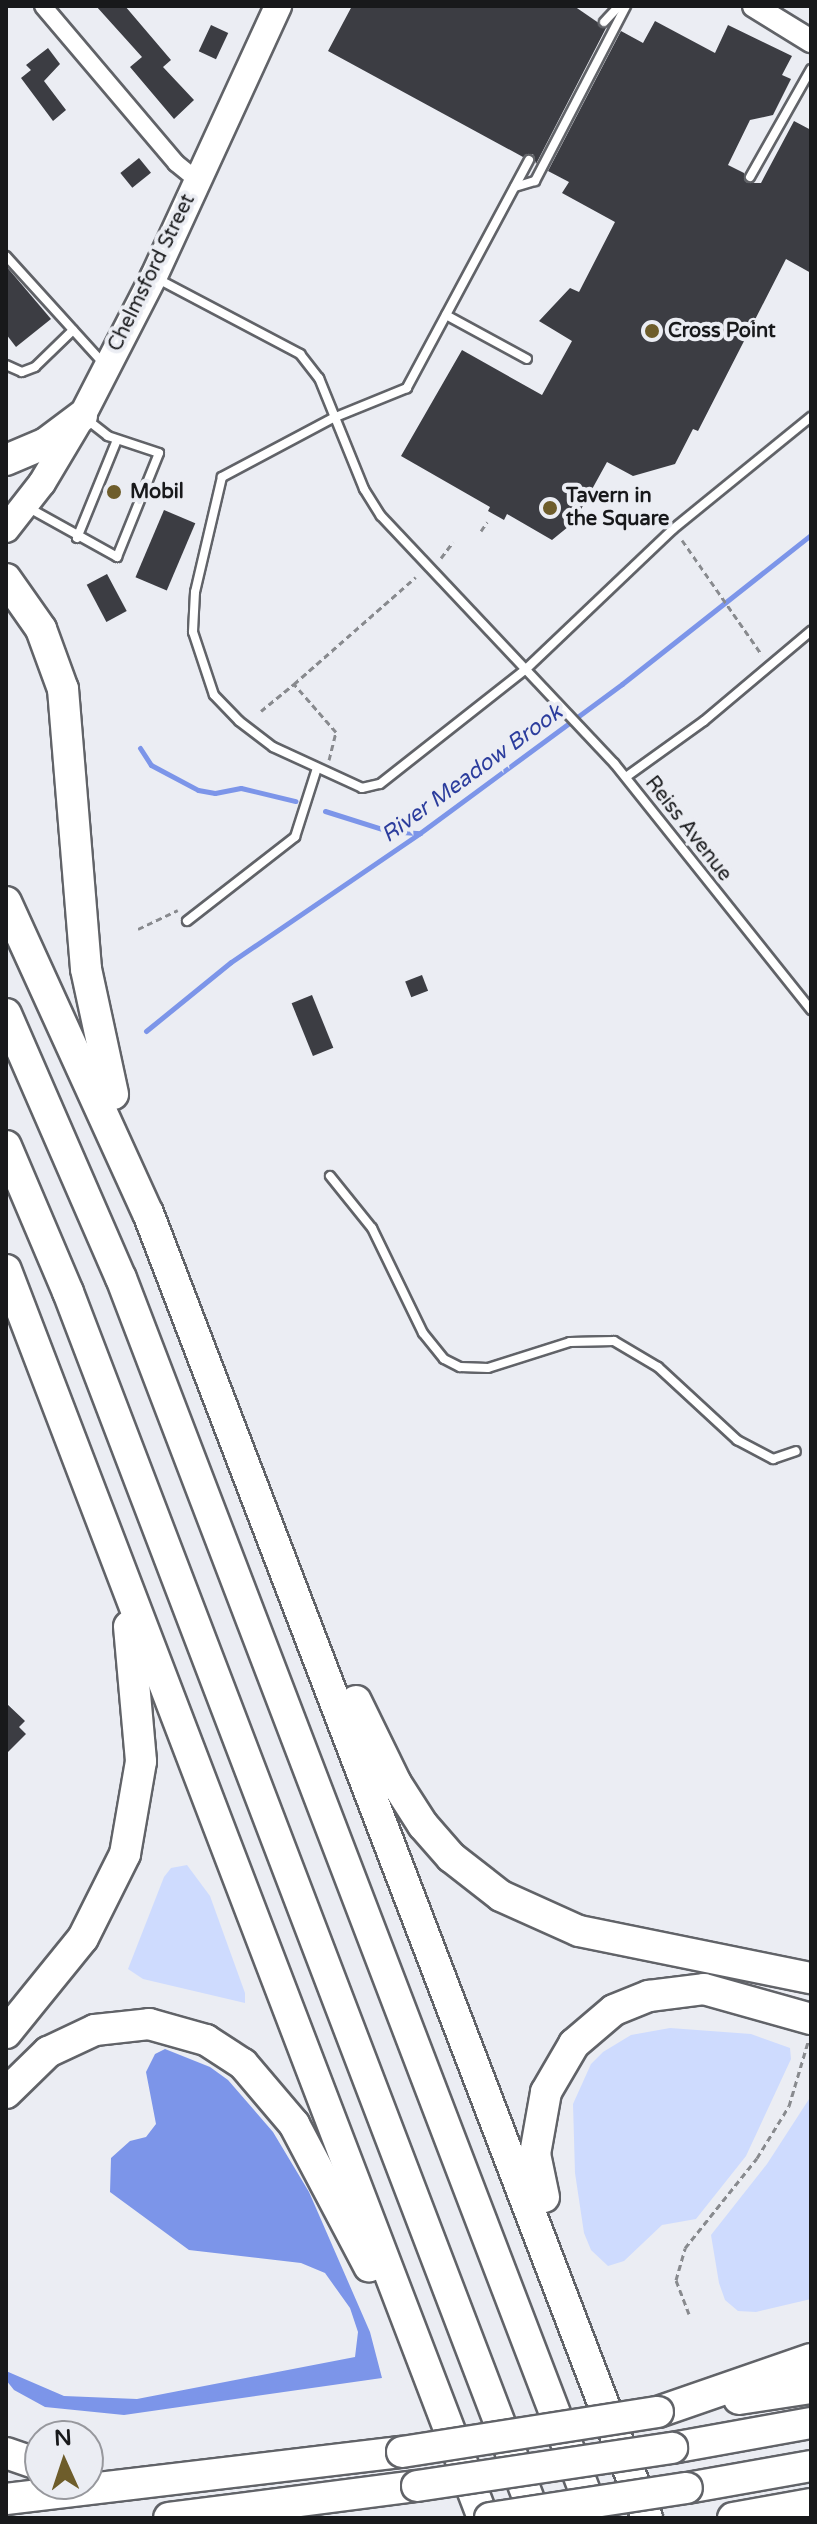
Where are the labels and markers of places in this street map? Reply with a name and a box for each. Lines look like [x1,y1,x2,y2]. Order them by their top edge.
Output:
place label: Cross Point [668,319,776,343]
marker: Cross Point [643,322,661,340]
place label: Mobil [130,480,184,504]
marker: Mobil [105,483,123,501]
place label: Tavern in the Square [566,484,669,531]
marker: Tavern in the Square [541,499,559,517]

